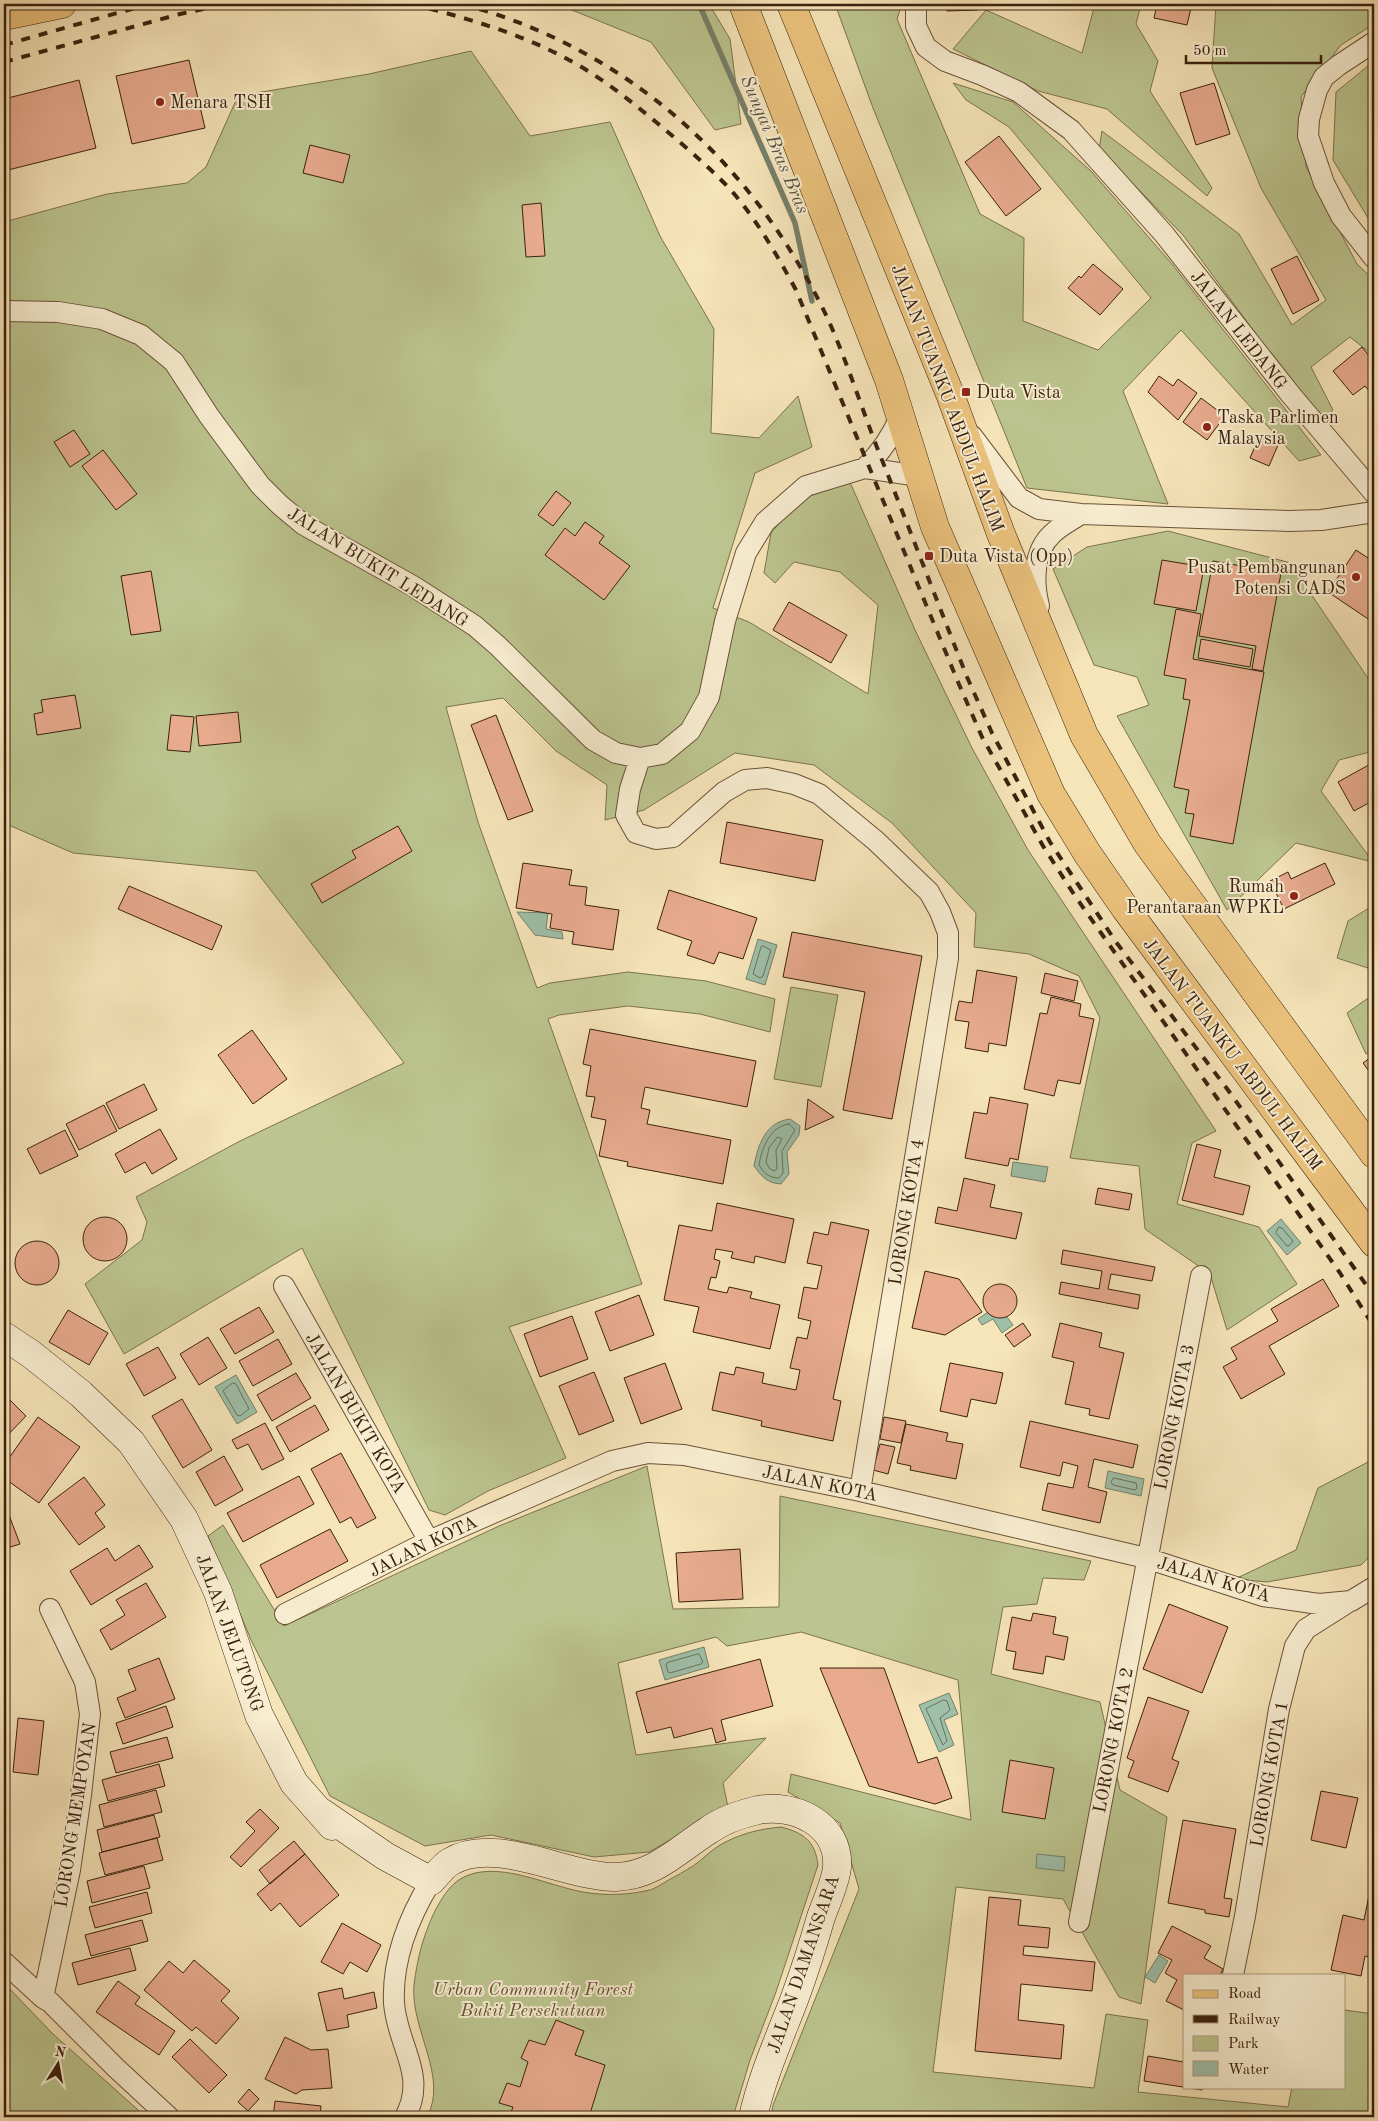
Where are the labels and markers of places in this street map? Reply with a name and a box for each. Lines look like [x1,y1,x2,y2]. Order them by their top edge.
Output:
place label: Menara TSH [170,94,271,112]
marker: Menara TSH [154,96,166,108]
place label: Duta Vista [976,384,1061,402]
marker: Duta Vista [960,386,972,398]
place label: Taska Parlimen Malaysia [1217,409,1339,448]
marker: Taska Parlimen Malaysia [1201,421,1213,433]
place label: Duta Vista (Opp) [939,547,1073,566]
marker: Duta Vista (Opp) [923,550,935,562]
place label: Pusat Pembangunan Potensi CADS [1187,559,1346,598]
marker: Pusat Pembangunan Potensi CADS [1350,571,1362,583]
place label: Rumah Perantaraan WPKL [1126,878,1284,917]
marker: Rumah Perantaraan WPKL [1288,890,1300,902]

